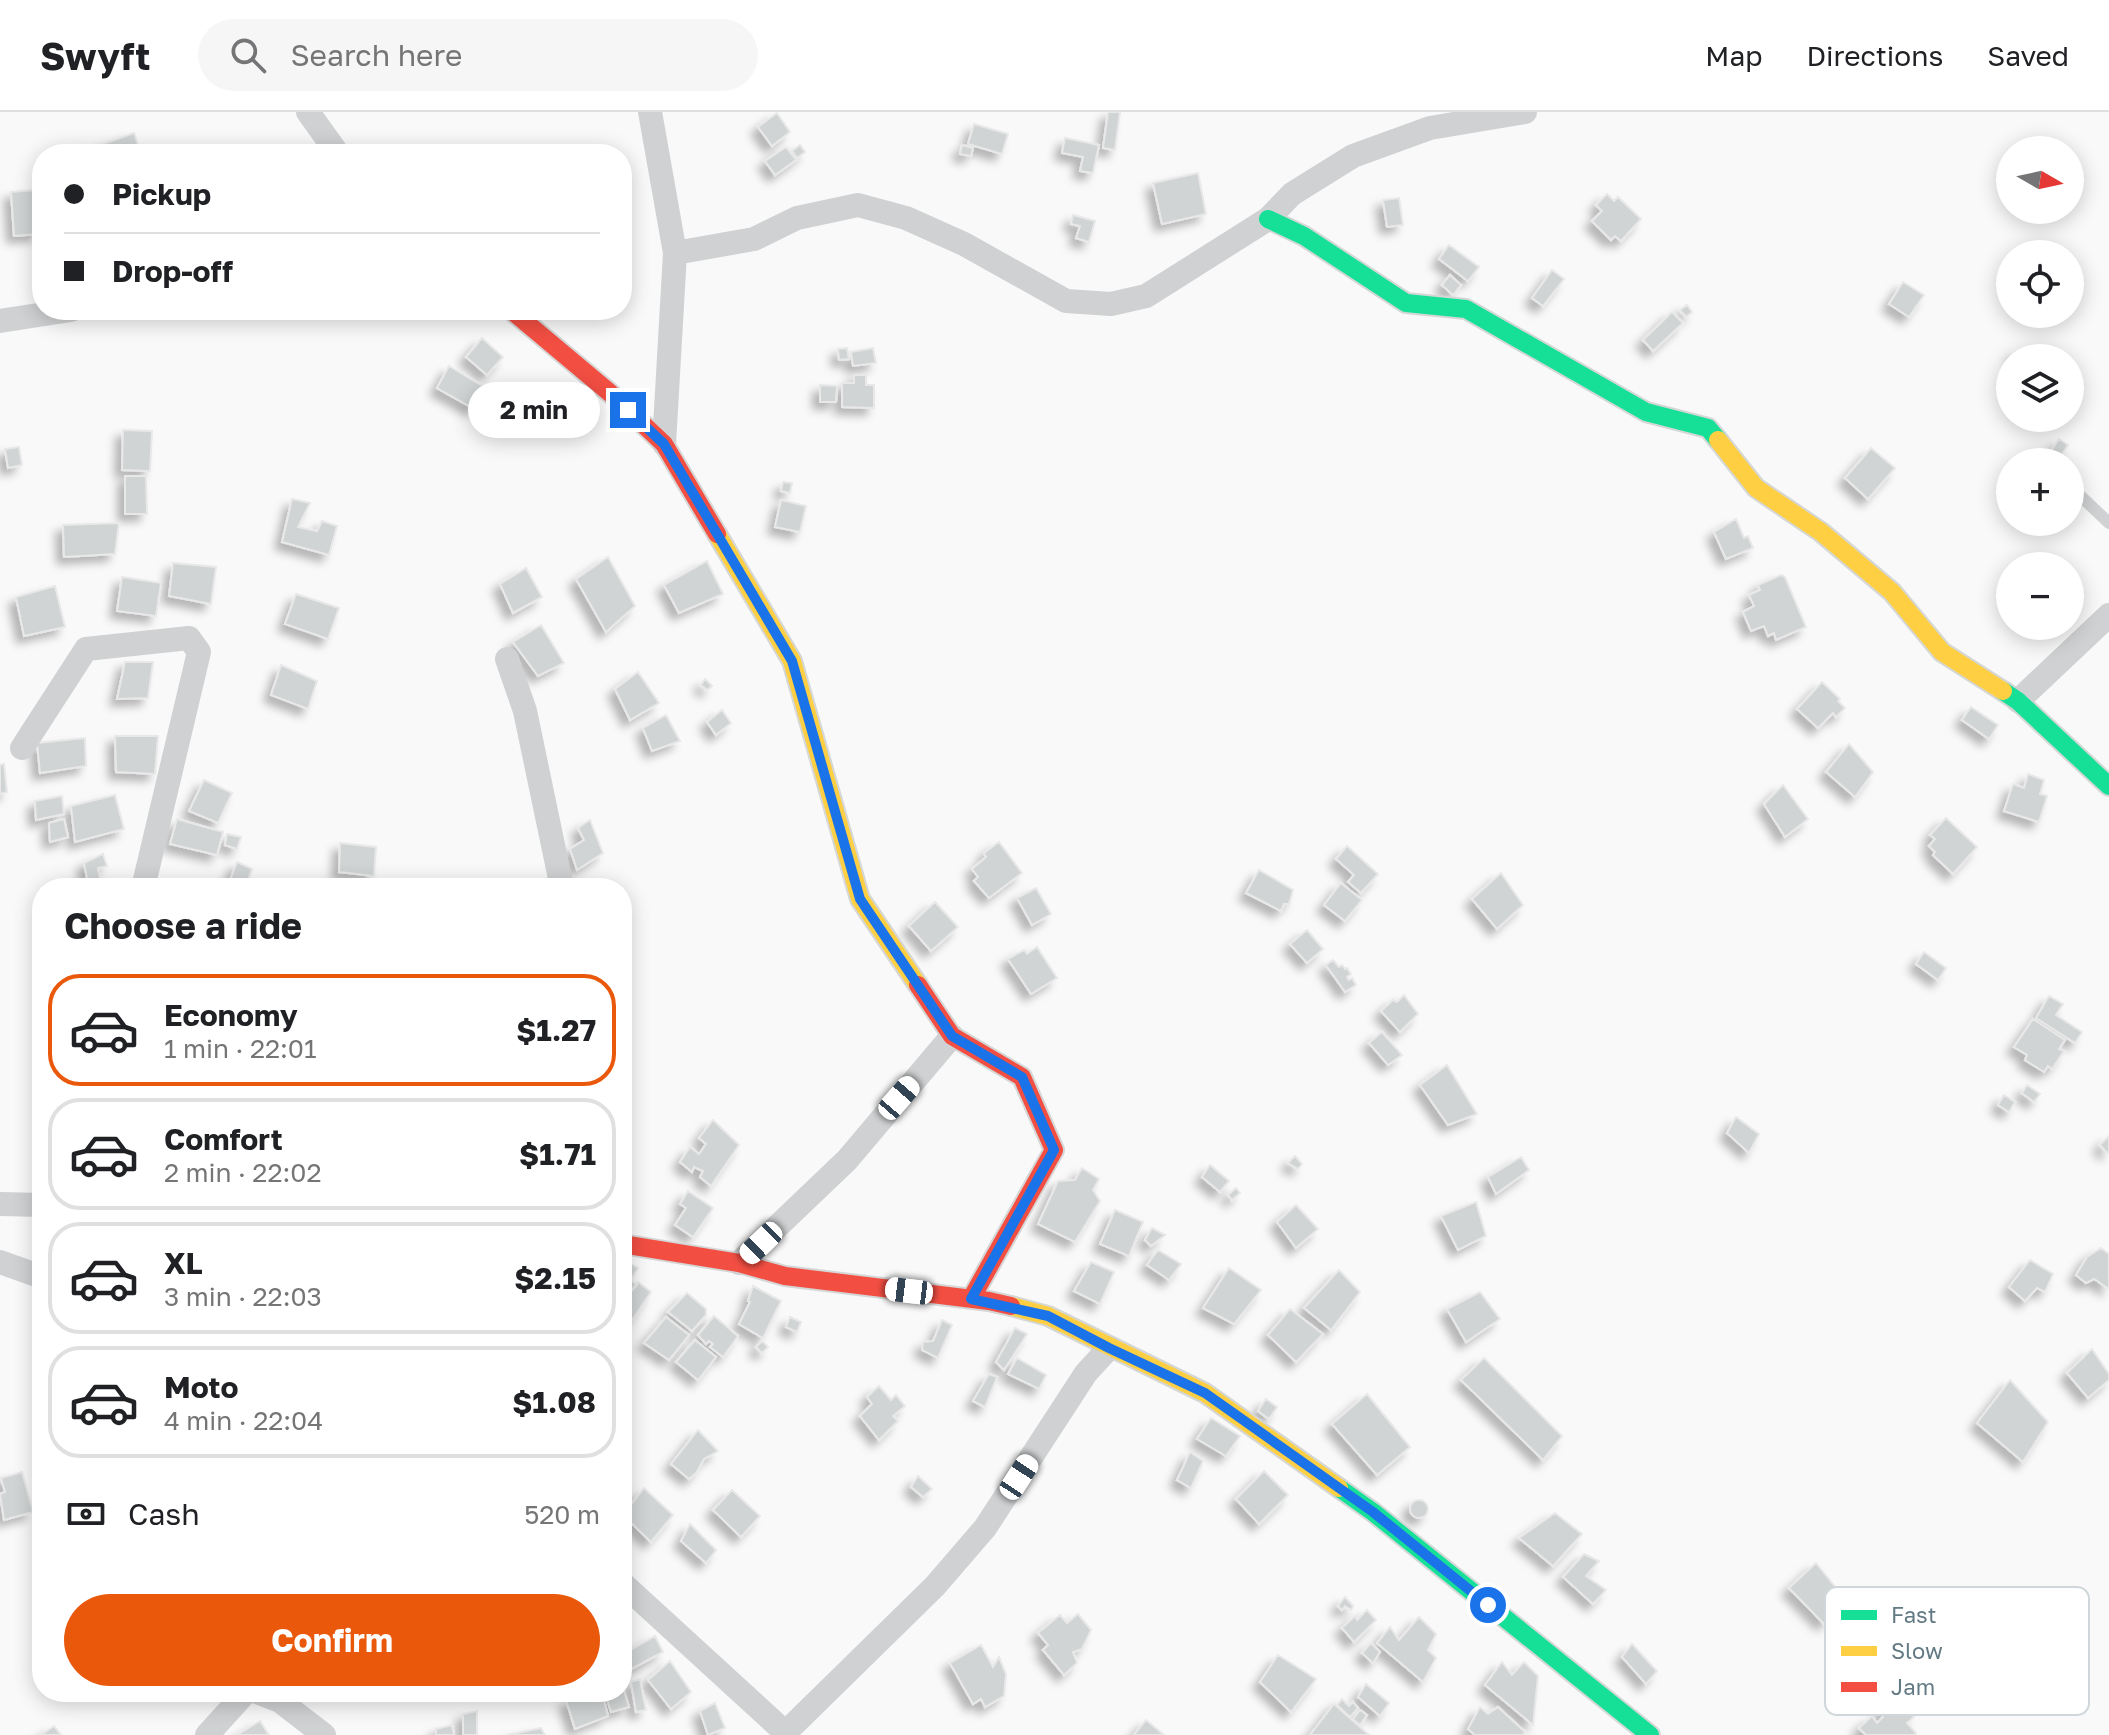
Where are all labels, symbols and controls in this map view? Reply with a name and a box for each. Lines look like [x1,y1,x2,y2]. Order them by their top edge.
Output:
search box [198,19,758,91]
text: Swyft [40,33,150,78]
icon: search [226,33,270,77]
text: Search here [290,37,462,73]
text: Map [1705,39,1762,72]
text: Directions [1806,39,1943,72]
text: Saved [1987,39,2069,72]
north arrow [1996,136,2084,224]
map controls [1996,136,2084,640]
text: Pickup [112,176,211,212]
button: locate [1996,240,2084,328]
text: Drop-off [112,253,233,289]
button: layers [1996,344,2084,432]
callout: 2 min [468,382,600,438]
route end [610,392,646,428]
text: 2 min [500,394,568,425]
button: + [1996,448,2084,536]
button: − [1996,552,2084,640]
text: Choose a ride [64,904,302,947]
icon: car [68,994,140,1066]
text: Economy [164,997,298,1033]
text: $1.27 [516,1012,596,1048]
text: 1 min · 22:01 [164,1033,317,1064]
car [874,1072,924,1124]
icon: car [68,1118,140,1190]
text: Comfort [164,1121,283,1157]
text: $1.71 [519,1136,596,1172]
text: 2 min · 22:02 [164,1157,322,1188]
car [735,1218,787,1268]
icon: car [68,1242,140,1314]
text: XL [164,1245,203,1281]
text: $2.15 [514,1260,596,1296]
car [884,1276,934,1306]
text: 3 min · 22:03 [164,1281,322,1312]
icon: car [68,1366,140,1438]
text: Moto [164,1369,239,1405]
text: $1.08 [512,1384,596,1420]
text: 4 min · 22:04 [164,1405,323,1436]
car [996,1450,1042,1504]
icon: cash [64,1492,108,1536]
text: Cash [128,1496,200,1532]
text: 520 m [524,1499,600,1530]
route start [1470,1587,1506,1623]
legend [1825,1587,2089,1715]
button: Confirm [64,1594,600,1686]
text: Fast [1891,1601,1937,1628]
text: Slow [1891,1637,1943,1664]
text: Jam [1891,1673,1935,1700]

